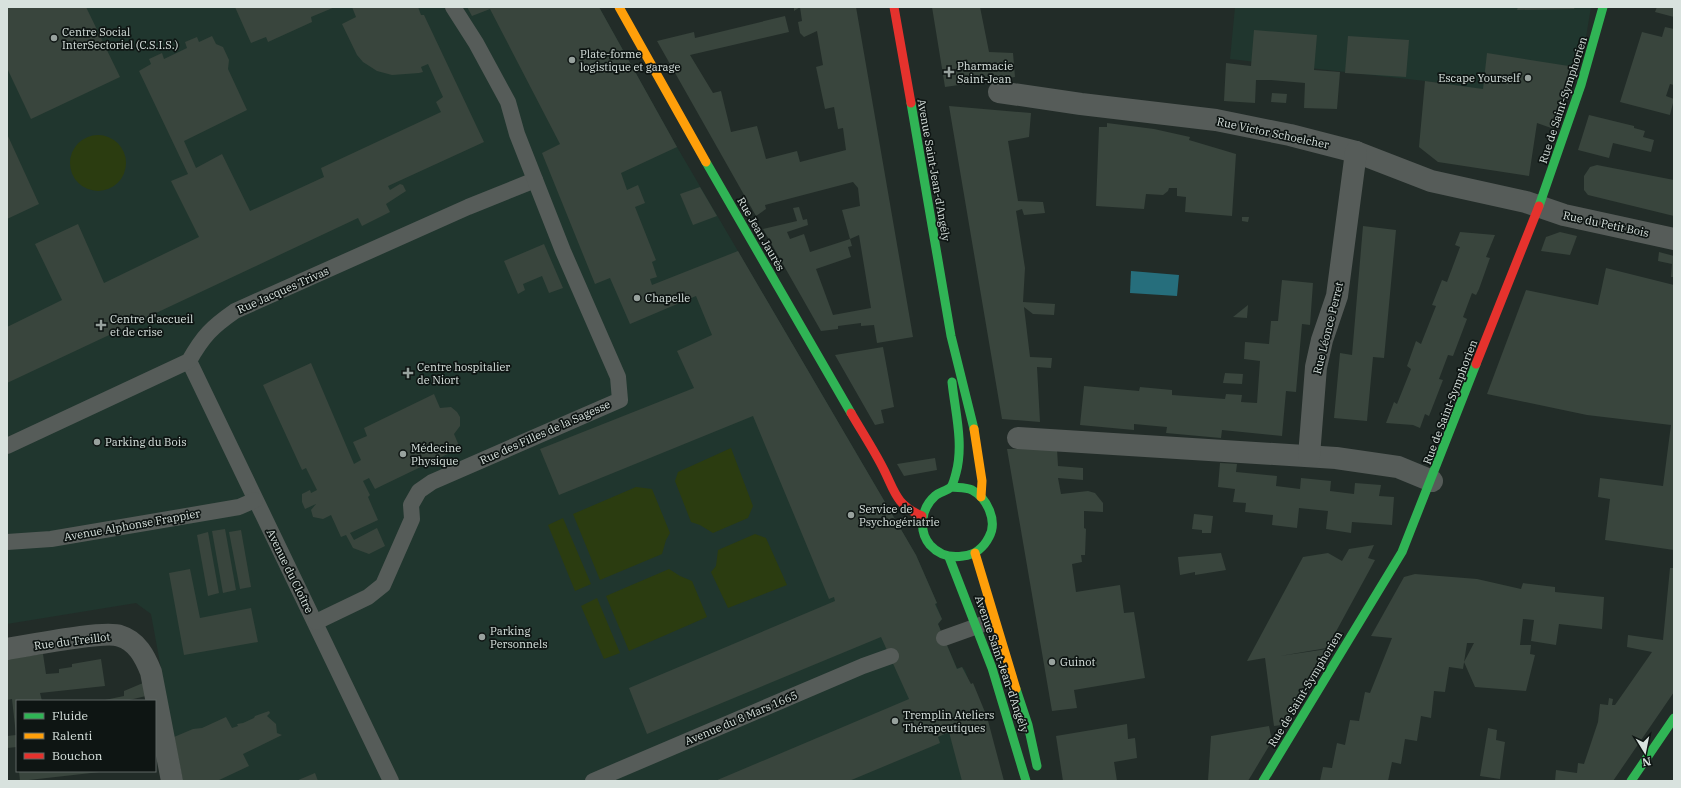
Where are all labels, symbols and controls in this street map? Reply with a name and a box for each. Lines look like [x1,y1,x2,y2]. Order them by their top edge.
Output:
place label: Centre Social InterSectoriel (C.S.I.S.) [62,25,178,52]
marker: Centre Social InterSectoriel (C.S.I.S.) [49,33,59,43]
street label: Rue de Saint-Symphorien [1536,35,1590,165]
place label: Plate-forme logistique et garage [580,47,680,74]
marker: Plate-forme logistique et garage [567,55,577,65]
place label: Pharmacie Saint-Jean [957,59,1013,86]
marker: Pharmacie Saint-Jean [944,67,954,77]
place label: Escape Yourself [1438,71,1521,85]
marker: Escape Yourself [1523,73,1533,83]
street label: Avenue Saint-Jean-d'Angély [915,98,953,242]
street label: Rue Victor Schoelcher [1216,114,1330,152]
street label: Rue Jean Jaurès [734,195,788,273]
street label: Rue du Petit Bois [1562,208,1650,240]
street label: Rue Jacques Trivas [235,264,331,316]
street label: Rue Léonce Perret [1310,280,1346,375]
place label: Chapelle [645,291,690,305]
marker: Chapelle [632,293,642,303]
place label: Centre d'accueil et de crise [110,312,193,339]
marker: Centre d'accueil et de crise [95,319,107,331]
street label: Rue de Saint-Symphorien [1420,338,1480,466]
place label: Centre hospitalier de Niort [417,360,510,387]
marker: Centre hospitalier de Niort [402,367,414,379]
street label: Rue des Filles de la Sagesse [478,397,613,467]
place label: Parking du Bois [105,435,187,449]
marker: Parking du Bois [92,437,102,447]
place label: Médecine Physique [411,441,461,468]
marker: Médecine Physique [398,449,408,459]
place label: Service de Psychogériatrie [859,502,940,529]
street label: Avenue Alphonse Frappier [63,506,201,544]
marker: Service de Psychogériatrie [846,510,856,520]
street label: Avenue du Cloître [264,527,317,616]
street label: Avenue Saint-Jean-d'Angély [972,594,1032,735]
place label: Parking Personnels [490,624,548,651]
street label: Rue du Treillot [33,629,111,653]
street label: Rue de Saint-Symphorien [1265,629,1345,749]
marker: Parking Personnels [477,632,487,642]
place label: Guinot [1060,655,1095,669]
marker: Guinot [1047,657,1057,667]
street label: Avenue du 8 Mars 1665 [682,688,800,748]
legend [16,700,156,772]
text: Fluide [52,708,88,723]
place label: Tremplin Ateliers Thérapeutiques [903,708,994,735]
marker: Tremplin Ateliers Thérapeutiques [890,716,900,726]
text: Ralenti [52,728,93,743]
north arrow [1625,732,1665,772]
text: Bouchon [52,748,103,763]
text: N [1641,754,1652,770]

